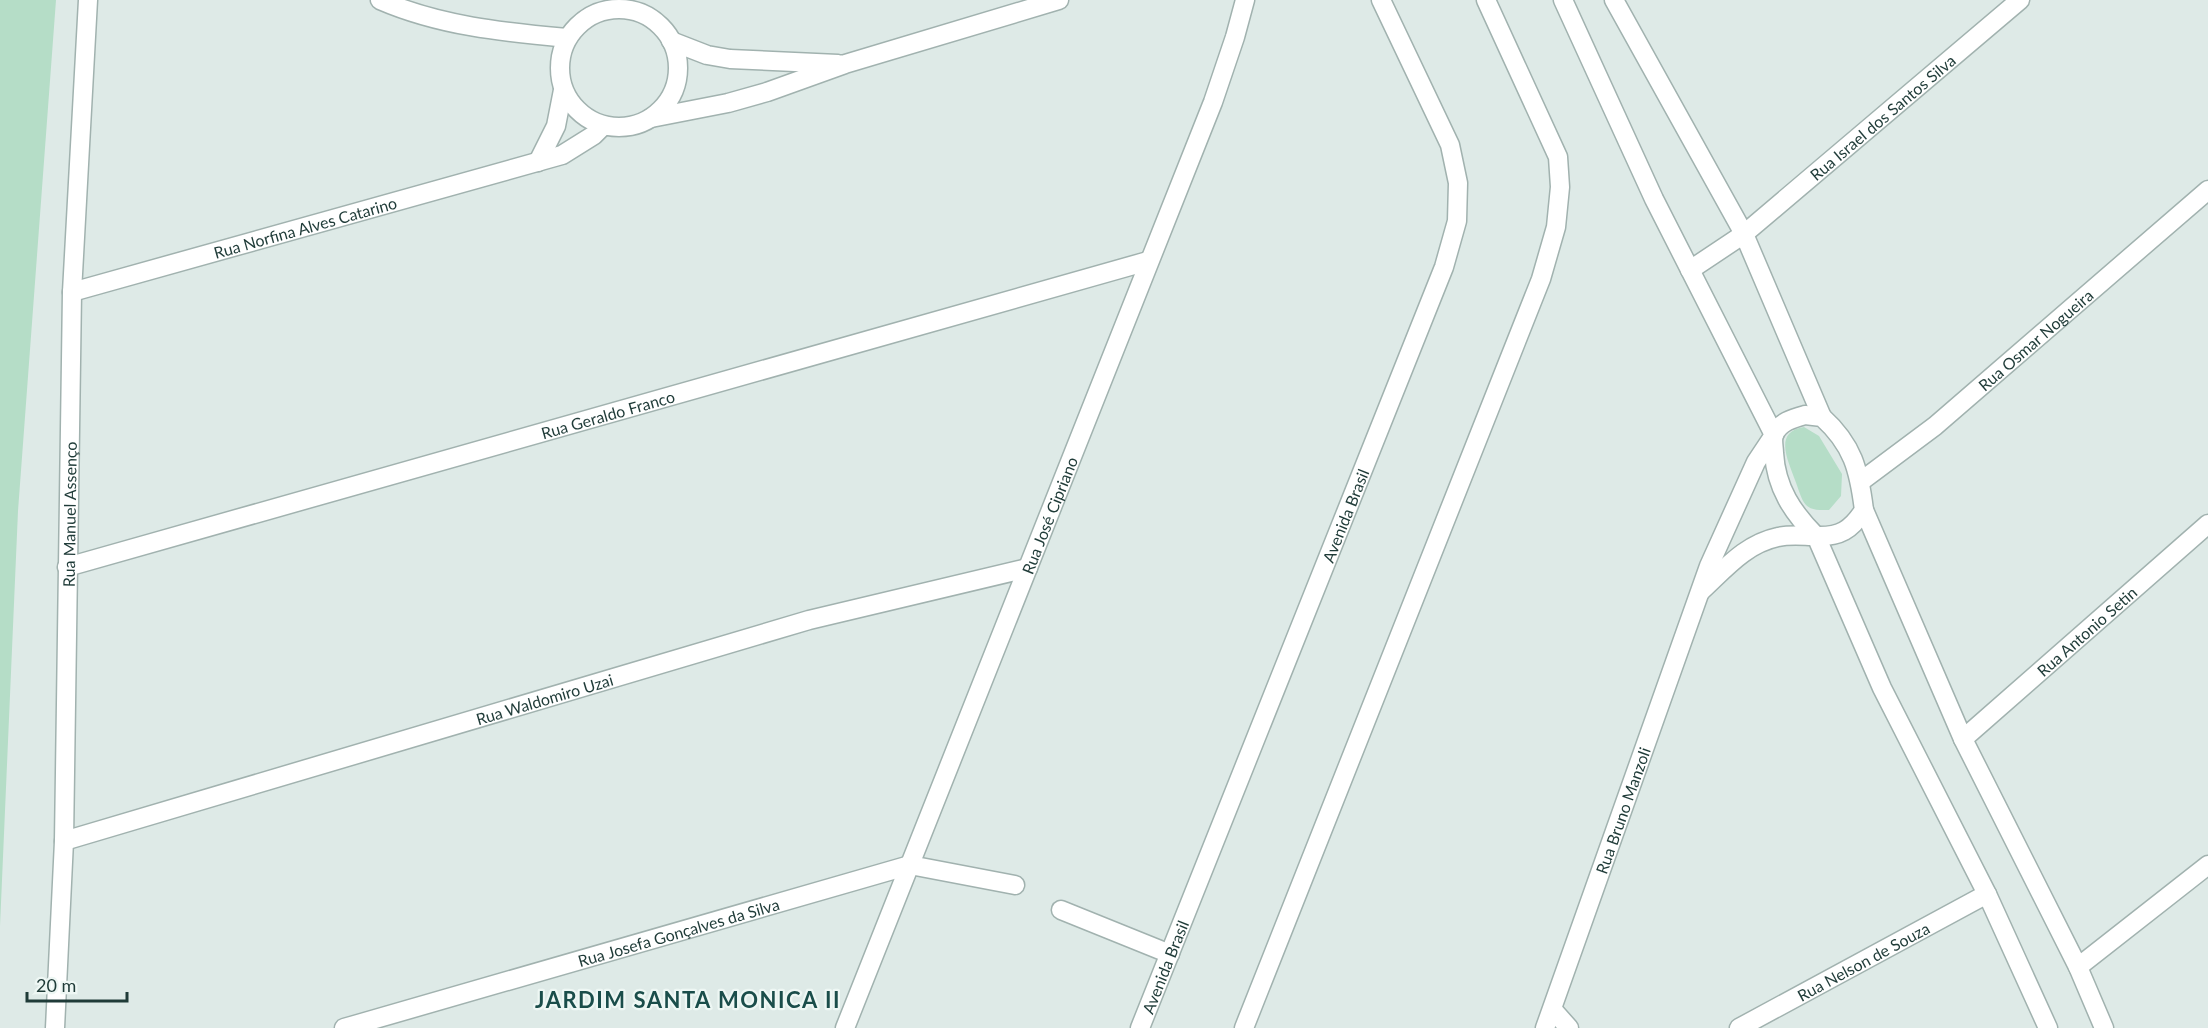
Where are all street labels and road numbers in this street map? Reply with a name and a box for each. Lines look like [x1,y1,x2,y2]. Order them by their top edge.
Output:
street label: Rua Israel dos Santos Silva [1806,50,1959,184]
street label: Rua Norfina Alves Catarino [211,192,399,261]
street label: Rua Osmar Nogueira [1974,285,2096,394]
street label: Rua Geraldo Franco [539,386,677,442]
street label: Rua Manuel Assenço [58,441,79,587]
street label: Rua José Cipriano [1017,454,1081,576]
street label: Avenida Brasil [1318,466,1372,565]
street label: Rua Antonio Setin [2033,582,2140,680]
street label: Rua Waldomiro Uzai [473,669,615,728]
street label: Rua Bruno Manzoli [1591,744,1653,876]
street label: Rua Josefa Gonçalves da Silva [576,894,781,970]
street label: Avenida Brasil [1137,917,1192,1016]
street label: Rua Nelson de Souza [1794,918,1932,1004]

